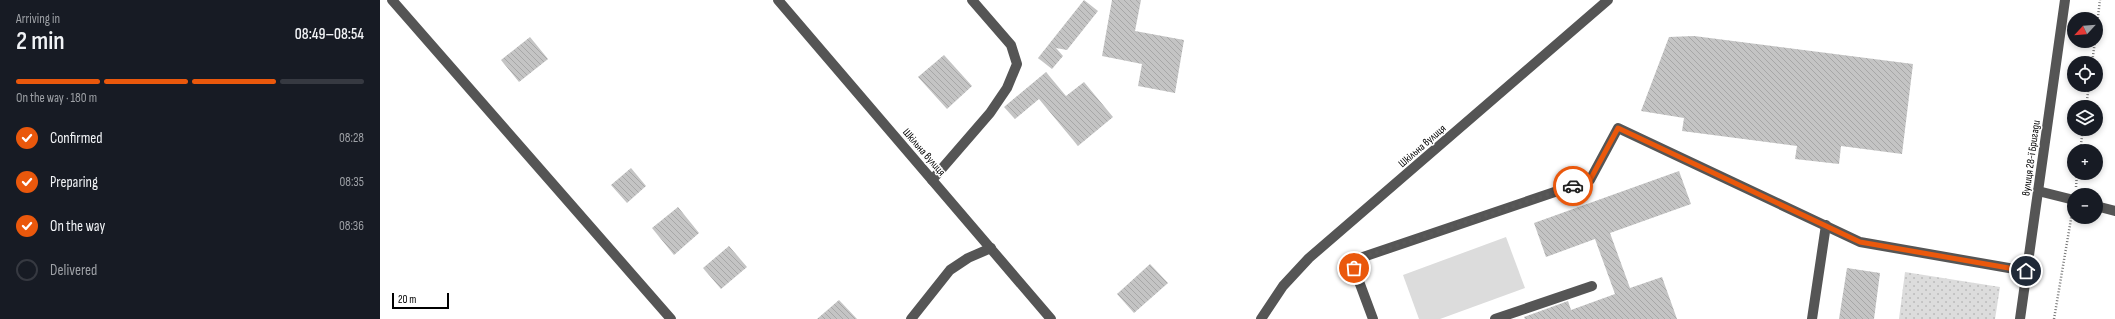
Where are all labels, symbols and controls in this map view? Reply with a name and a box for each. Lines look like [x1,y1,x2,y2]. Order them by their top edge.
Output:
text: Arriving in [16,11,60,27]
north arrow [2067,12,2103,48]
map controls [2067,12,2103,224]
text: 08:49–08:54 [295,25,364,44]
text: 2 min [16,26,65,57]
button: locate [2067,56,2103,92]
text: On the way · 180 m [16,90,97,106]
button: layers [2067,100,2103,136]
street label: вулиця 28-ї Бригади [2019,119,2043,197]
street label: Шкільна вулиця [1396,122,1448,170]
street label: Шкільна вулиця [900,126,948,178]
icon: check [16,127,38,149]
text: Confirmed [50,129,103,148]
text: 08:28 [339,130,364,146]
button: + [2067,144,2103,180]
courier [1553,166,1593,206]
icon: check [16,171,38,193]
text: Preparing [50,173,98,192]
text: 08:35 [339,174,364,190]
icon: car [1562,175,1584,197]
button: − [2067,188,2103,224]
icon: check [16,215,38,237]
text: On the way [50,217,105,236]
text: 08:36 [339,218,364,234]
pin [1337,251,1371,285]
pin [2009,254,2043,288]
icon: bag [1343,257,1365,279]
icon: home [2015,260,2037,282]
text: Delivered [50,261,97,280]
scale bar [392,291,449,310]
text: 20 m [398,293,416,306]

